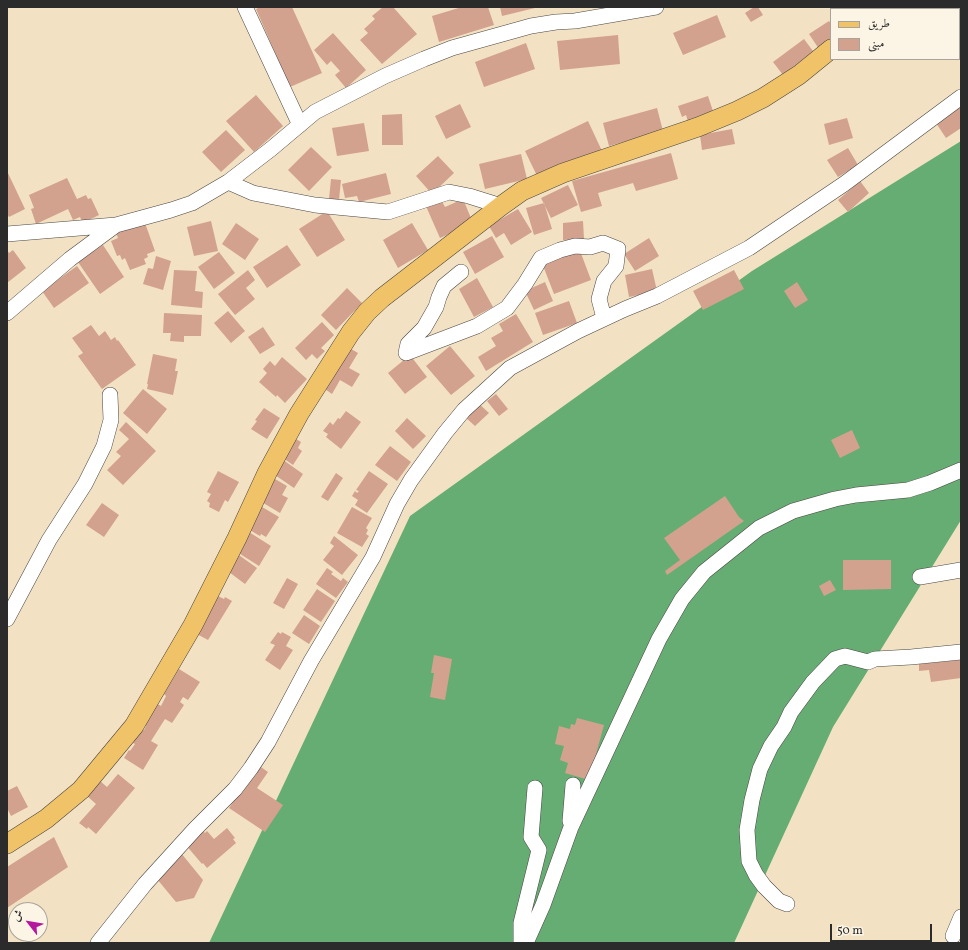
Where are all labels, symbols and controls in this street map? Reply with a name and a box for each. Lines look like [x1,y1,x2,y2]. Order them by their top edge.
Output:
legend [830,8,960,60]
text: طريق [868,16,890,32]
text: مبنى [868,36,884,52]
north arrow [8,902,48,942]
text: ش [9,908,27,925]
scale bar [832,916,934,942]
text: 50 m [837,923,863,939]

